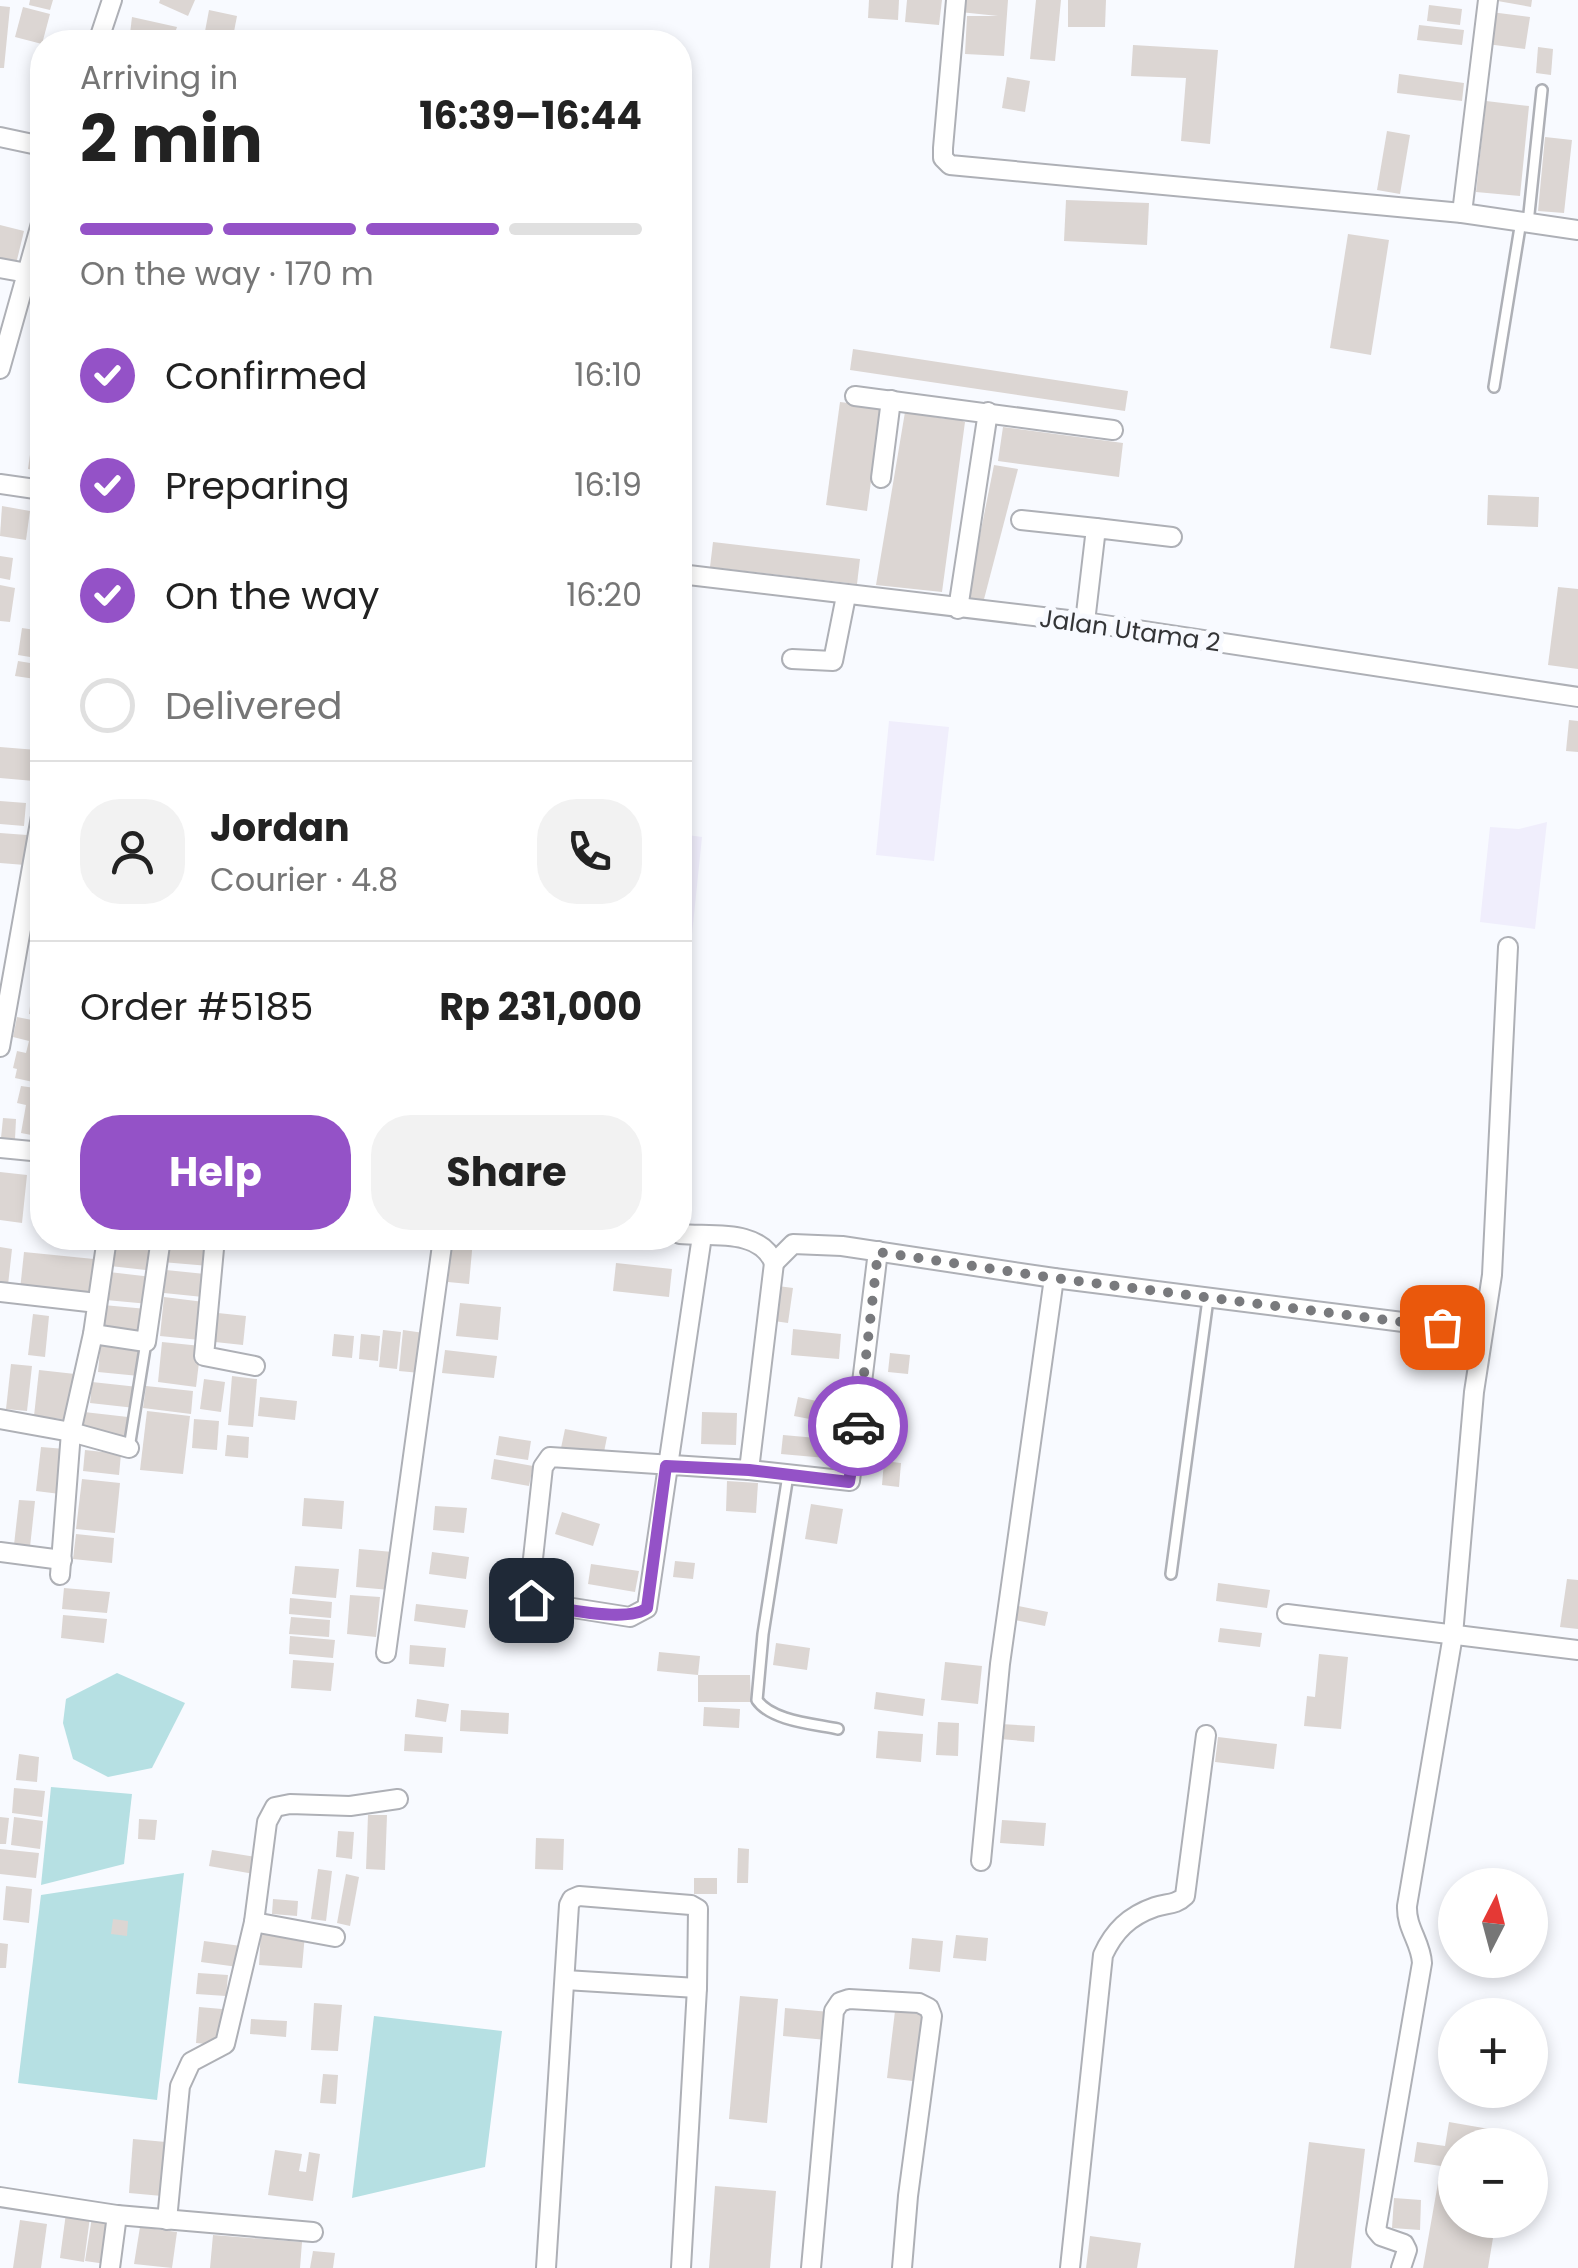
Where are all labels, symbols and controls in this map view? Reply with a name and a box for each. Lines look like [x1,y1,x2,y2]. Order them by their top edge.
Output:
text: Arriving in [80,55,238,100]
text: 16:39–16:44 [419,89,642,142]
text: 2 min [80,94,263,185]
text: On the way · 170 m [80,251,374,296]
icon: check [80,348,135,403]
text: Confirmed [165,349,367,402]
text: 16:10 [574,352,642,397]
icon: check [80,458,135,513]
text: Preparing [165,459,350,512]
text: 16:19 [574,462,642,507]
icon: check [80,568,135,623]
text: On the way [165,569,379,622]
text: 16:20 [566,572,642,617]
street label: Jalan Utama 2 [1037,600,1223,661]
text: Delivered [165,679,342,732]
button: person [80,799,185,904]
button: phone [537,799,642,904]
text: Jordan [210,801,350,854]
text: Courier · 4.8 [210,857,398,902]
text: Order #5185 [80,980,313,1033]
text: Rp 231,000 [439,980,642,1033]
button: Help [80,1115,351,1230]
button: Share [371,1115,642,1230]
pin [1400,1285,1485,1370]
icon: bag [1415,1300,1470,1355]
courier [808,1376,908,1476]
icon: car [831,1399,886,1454]
pin [489,1558,574,1643]
icon: home [504,1573,559,1628]
north arrow [1438,1868,1548,1978]
map controls [1438,1868,1548,2238]
button: + [1438,1998,1548,2108]
button: − [1438,2128,1548,2238]

